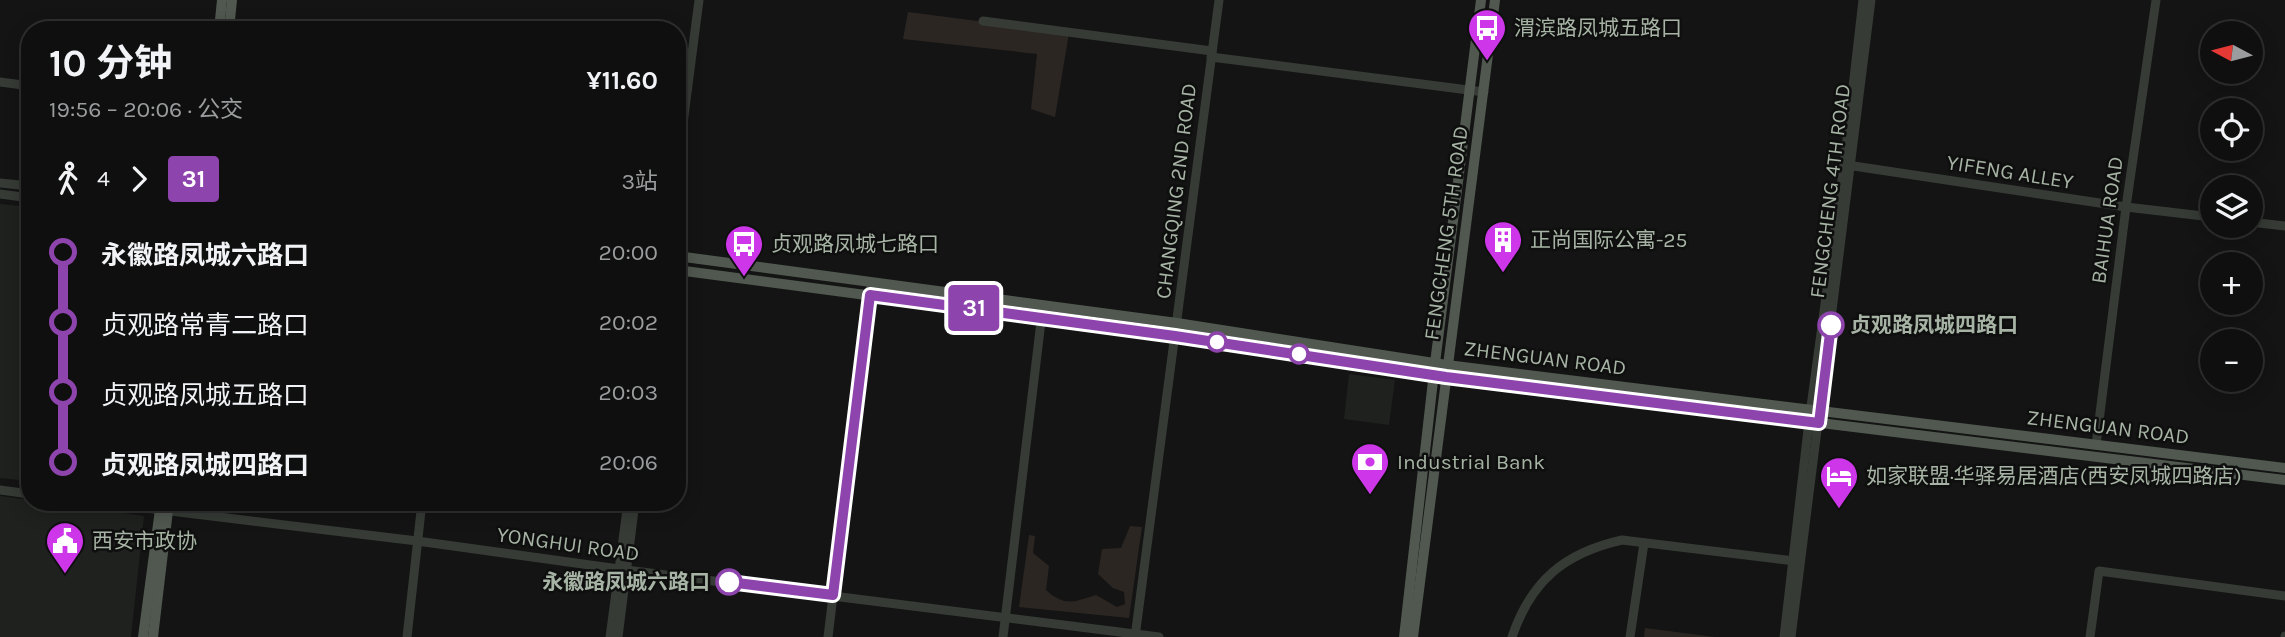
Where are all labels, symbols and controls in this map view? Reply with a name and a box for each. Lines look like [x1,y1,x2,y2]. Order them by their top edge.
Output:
bus stop icon: 渭滨路凤城五路口 [1466,7,1508,62]
place label: 渭滨路凤城五路口 [1514,16,1682,40]
north arrow [2200,21,2263,84]
map controls [2200,21,2263,392]
text: 10 分钟 [49,41,172,86]
text: ¥11.60 [586,65,658,96]
street label: CHANGQING 2ND ROAD [1151,82,1201,300]
street label: FENGCHENG 4TH ROAD [1805,82,1855,300]
text: 19:56 – 20:06 · 公交 [49,96,243,123]
button: locate [2200,98,2263,161]
street label: FENGCHENG 5TH ROAD [1419,124,1473,342]
street label: YIFENG ALLEY [1945,150,2076,194]
street label: BAIHUA ROAD [2086,155,2128,285]
icon: walk [49,160,87,198]
icon: forward [120,160,158,198]
text: 4 [97,165,110,192]
text: 31 [182,165,205,193]
text: 3站 [621,168,658,195]
button: layers [2200,175,2263,238]
building icon: 正尚国际公寓-25 [1482,219,1524,274]
bus stop icon: 贞观路凤城七路口 [723,223,765,278]
place label: 正尚国际公寓-25 [1530,228,1687,252]
place label: 贞观路凤城七路口 [771,232,939,256]
text: 20:00 [598,239,658,266]
text: 永徽路凤城六路口 [101,240,309,271]
button: + [2200,252,2263,315]
line badge: 31 [942,285,1006,331]
text: 31 [962,294,986,322]
text: 20:02 [599,309,658,336]
text: 贞观路常青二路口 [101,310,309,341]
marker: 贞观路凤城四路口 [1818,312,1844,338]
place label: 贞观路凤城四路口 [1850,313,2018,337]
button: − [2200,329,2263,392]
unlabelled marker [1207,332,1227,352]
street label: ZHENGUAN ROAD [1462,336,1628,380]
unlabelled marker [1289,344,1309,364]
text: 20:03 [598,379,658,406]
text: 贞观路凤城五路口 [101,380,309,411]
street label: ZHENGUAN ROAD [2025,405,2191,449]
bank icon: Industrial Bank [1349,441,1391,496]
text: 20:06 [599,449,658,476]
text: 贞观路凤城四路口 [101,450,309,481]
place label: Industrial Bank [1397,450,1545,474]
hotel icon: 如家联盟·华驿易居酒店(西安凤城四路店) [1818,455,1860,510]
place label: 如家联盟·华驿易居酒店(西安凤城四路店) [1866,464,2242,488]
public building icon: 西安市政协 [44,520,86,575]
street label: YONGHUI ROAD [495,522,641,566]
place label: 西安市政协 [92,529,197,553]
marker: 永徽路凤城六路口 [716,569,742,595]
place label: 永徽路凤城六路口 [542,570,710,594]

